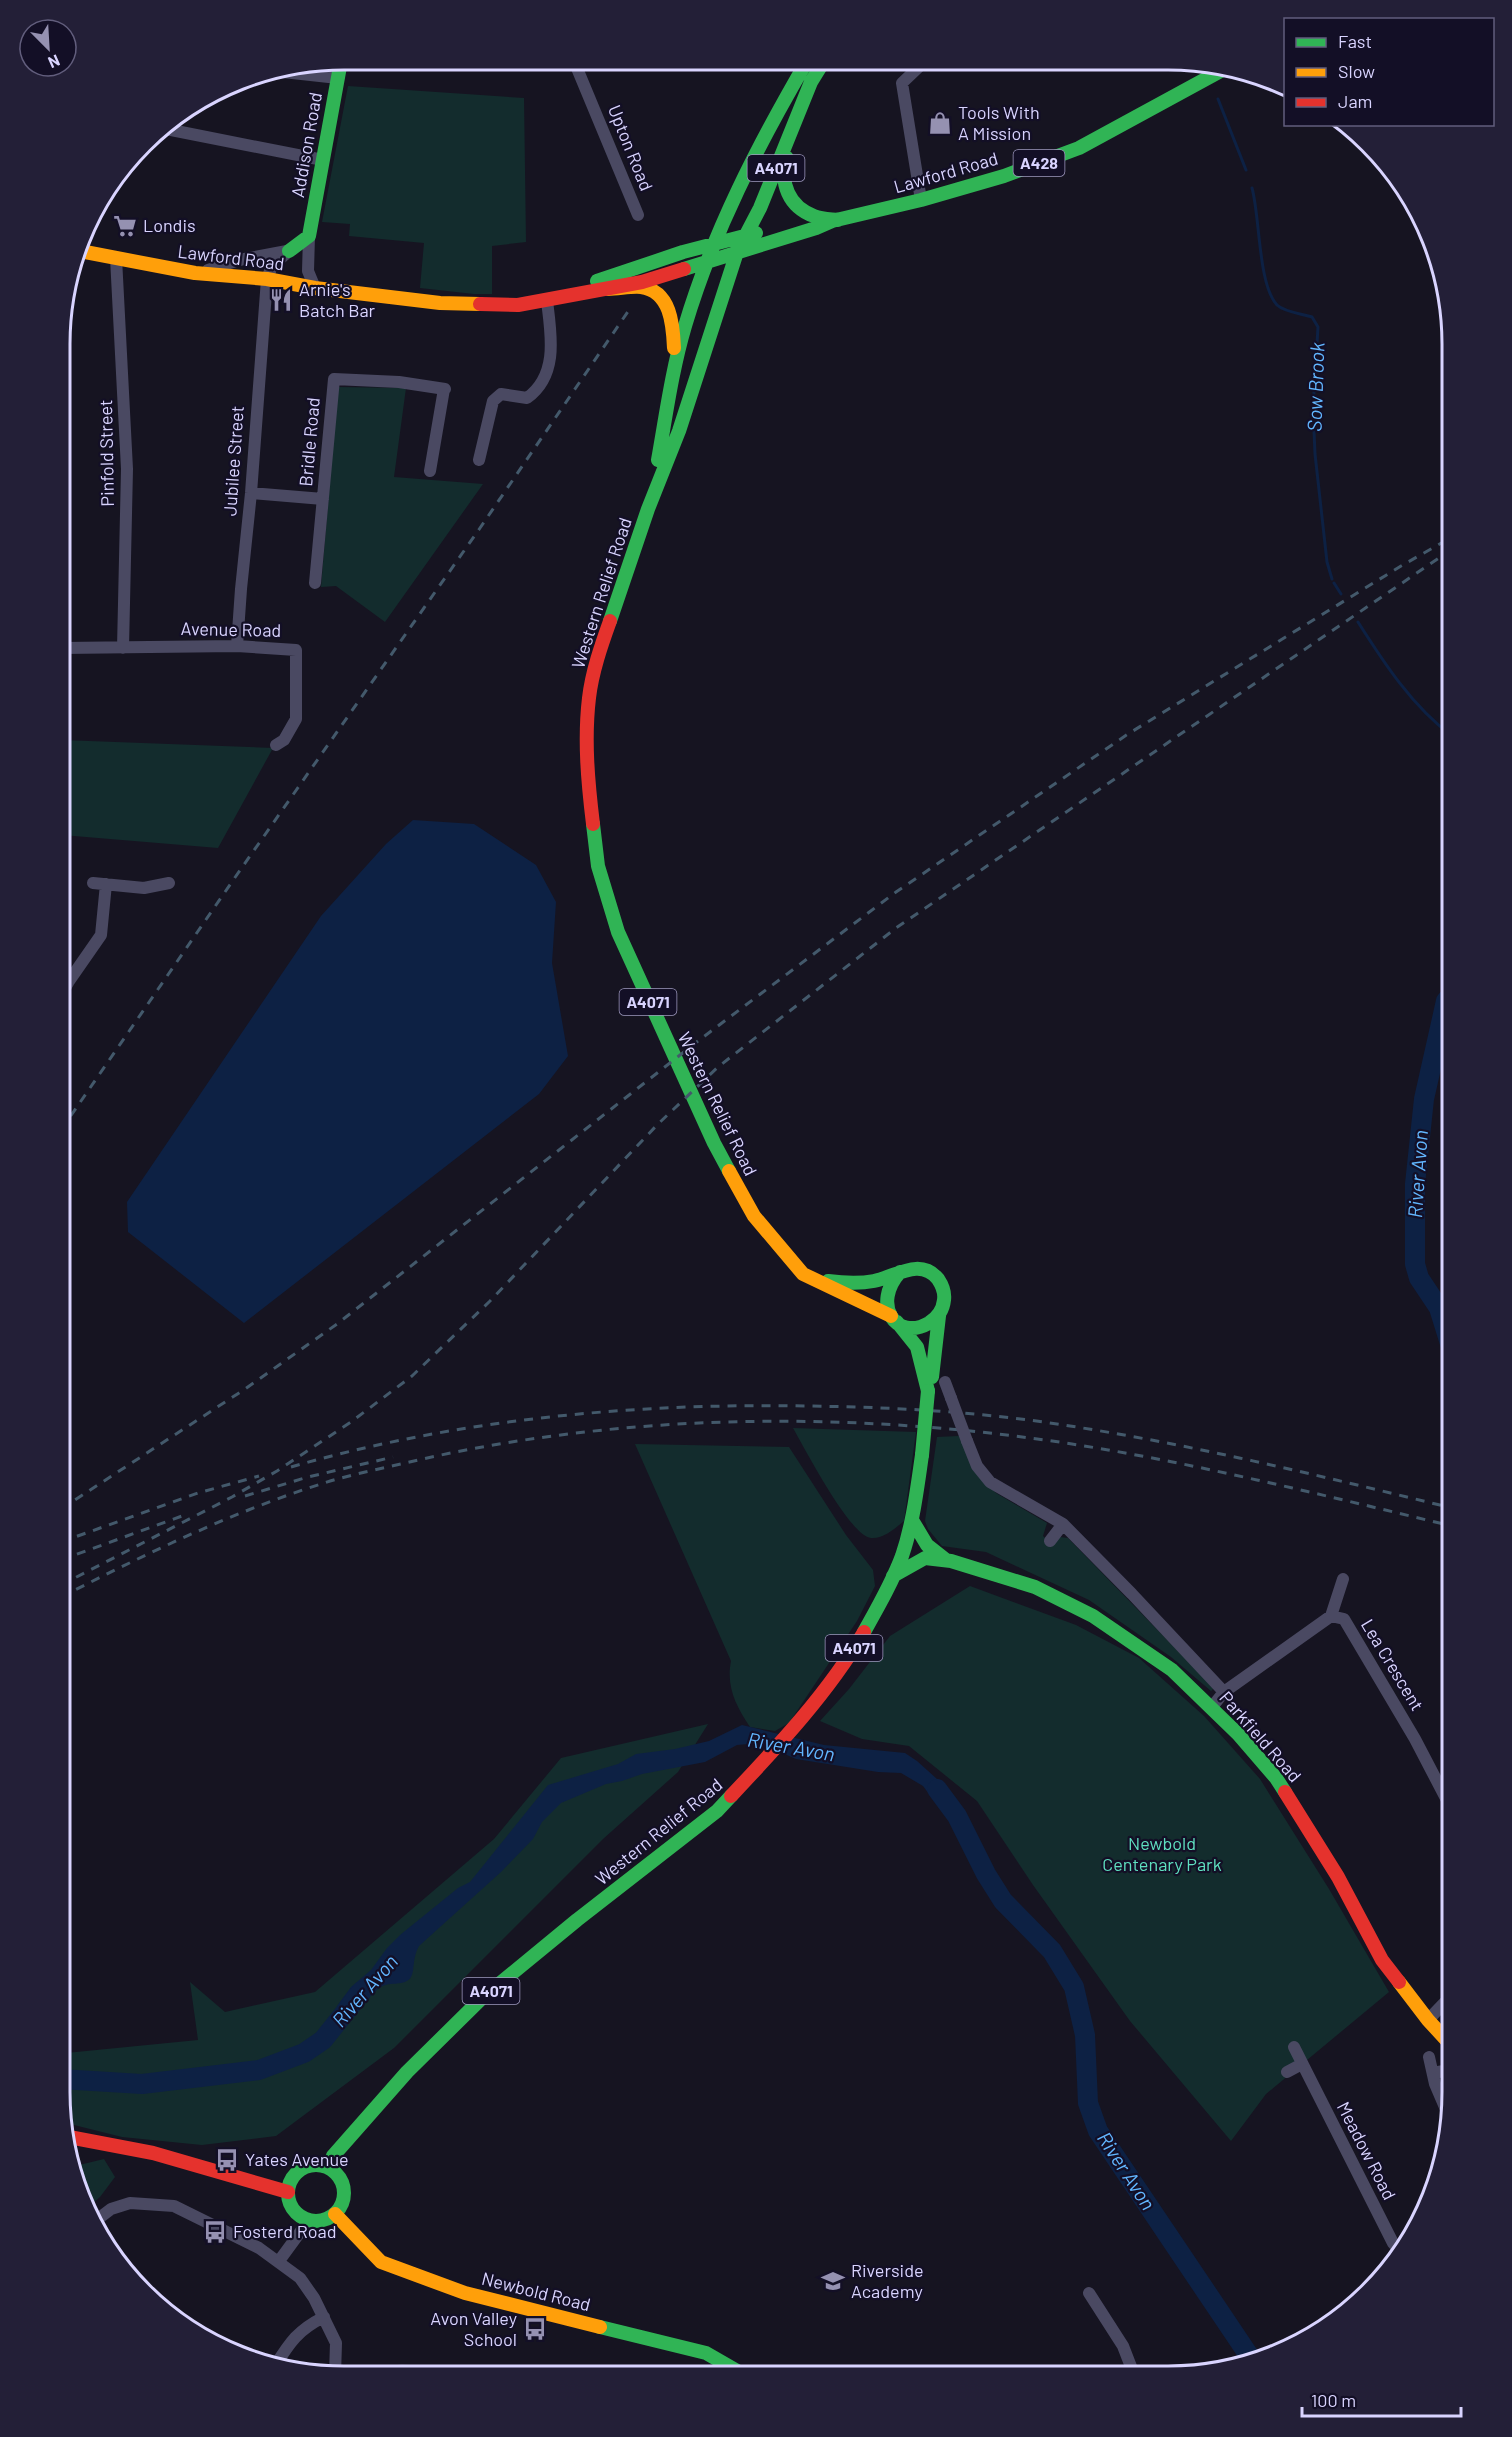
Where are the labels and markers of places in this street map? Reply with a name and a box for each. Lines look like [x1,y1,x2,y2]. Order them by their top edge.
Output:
place label: Tools With A Mission [958,101,1040,144]
shop icon: Tools With A Mission [927,110,953,136]
supermarket icon: Londis [112,213,138,239]
place label: Londis [143,214,196,236]
place label: Arnie's Batch Bar [299,278,376,321]
restaurant icon: Arnie's Batch Bar [268,287,294,313]
bus stop icon: Yates Avenue [214,2147,240,2173]
place label: Yates Avenue [245,2148,349,2170]
bus stop icon: Fosterd Road [202,2219,228,2245]
place label: Fosterd Road [233,2220,337,2242]
place label: Riverside Academy [851,2259,924,2302]
school or university icon: Riverside Academy [820,2268,846,2294]
place label: Avon Valley School [430,2307,517,2350]
bus stop icon: Avon Valley School [522,2316,548,2342]

